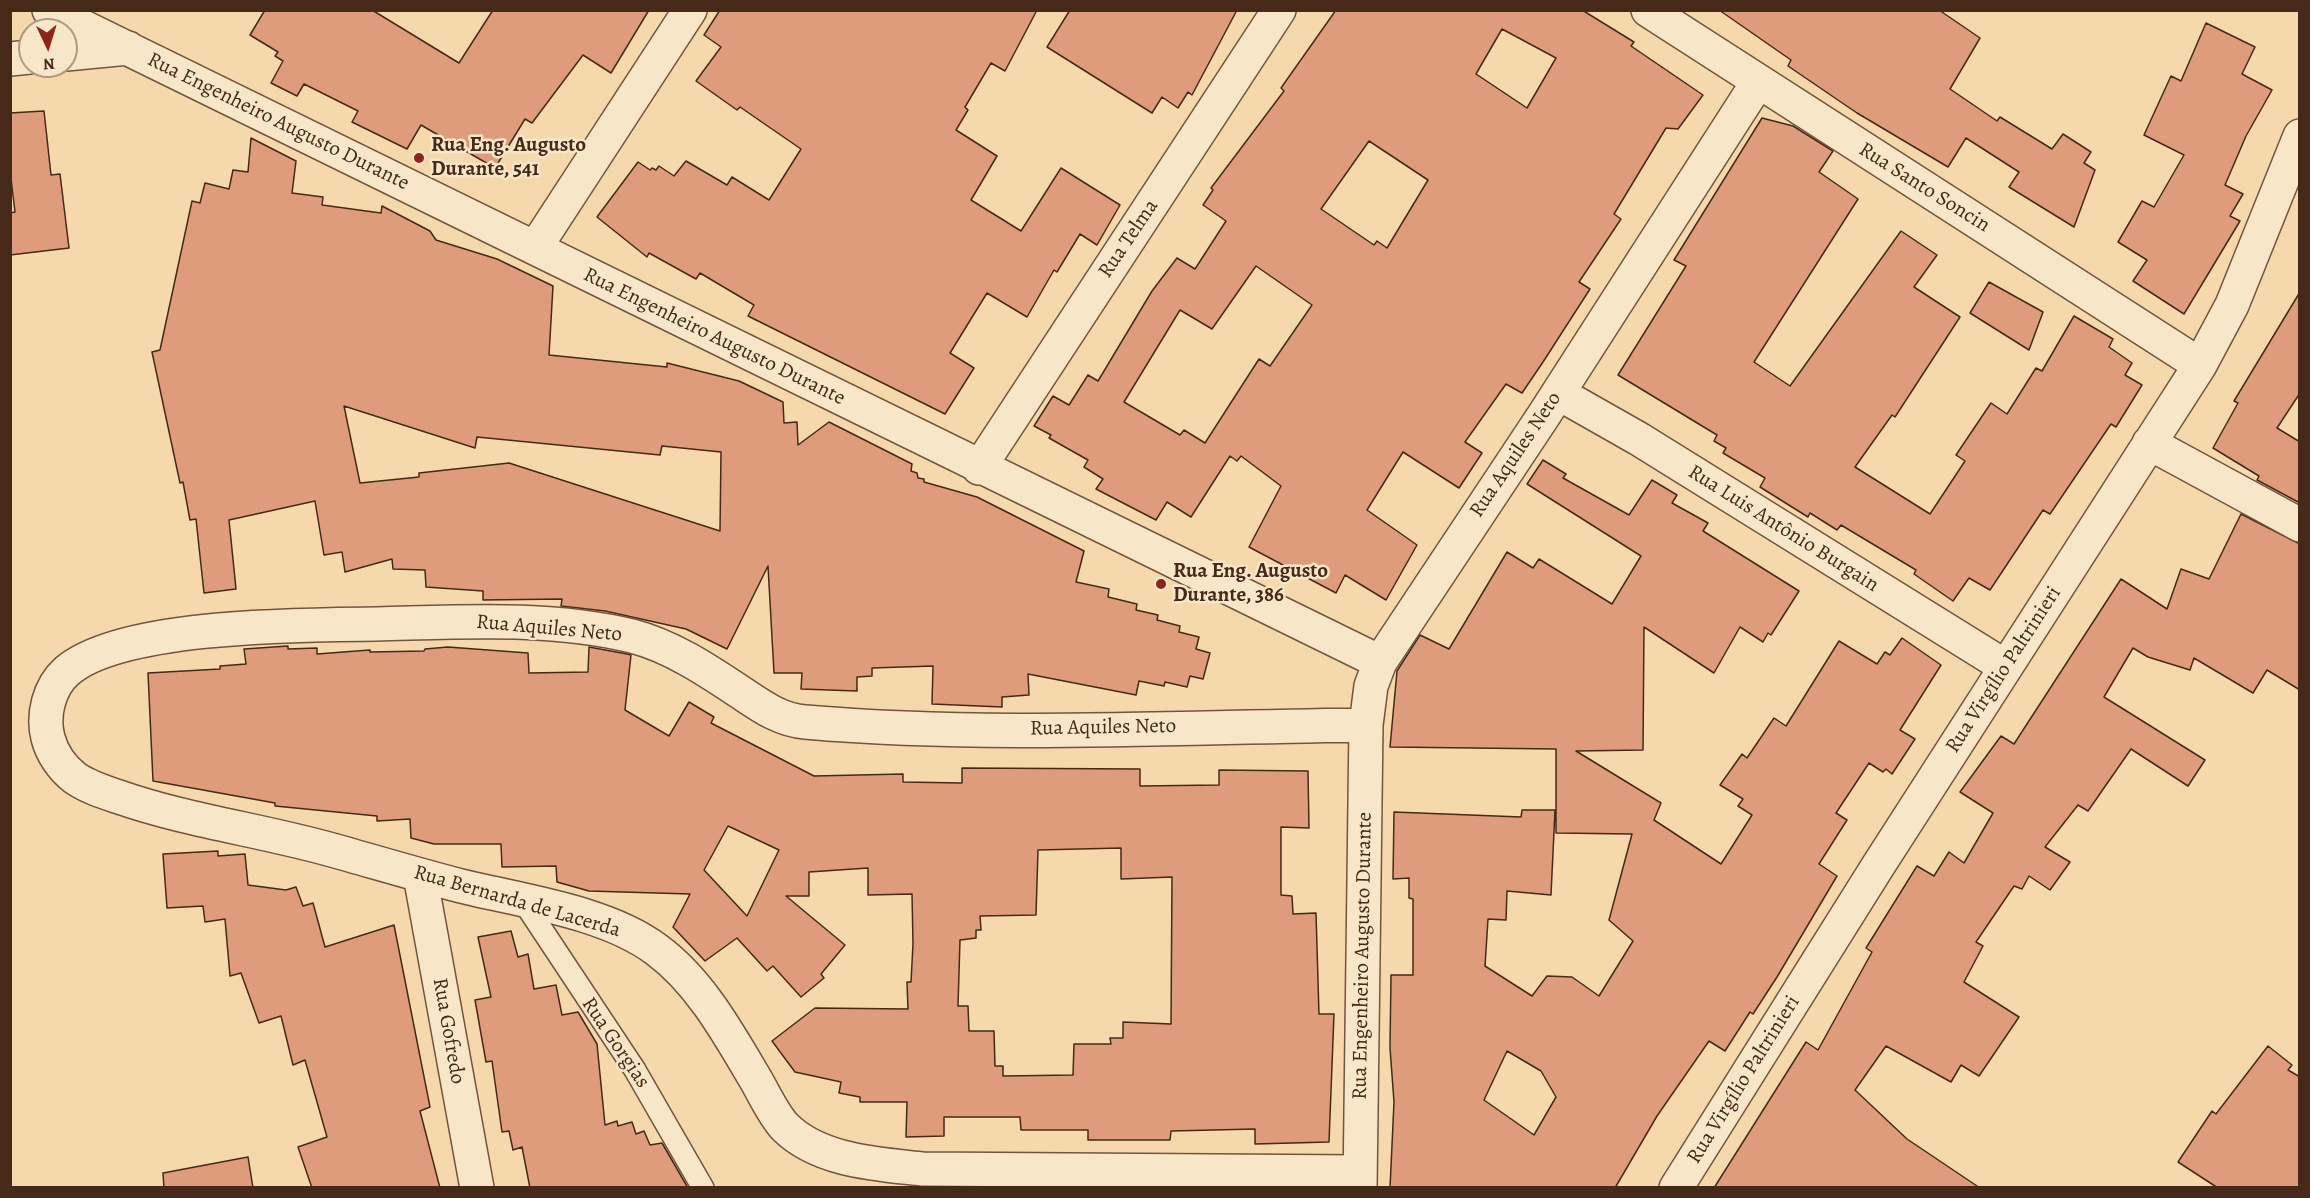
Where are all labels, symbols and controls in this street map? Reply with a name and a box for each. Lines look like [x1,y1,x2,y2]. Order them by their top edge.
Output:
north arrow [18,18,78,78]
street label: Rua Engenheiro Augusto Durante [143,48,413,196]
text: N [43,53,56,75]
place label: Rua Eng. Augusto Durante, 541 [431,133,586,183]
street label: Rua Santo Soncin [1854,138,1994,238]
marker: Rua Eng. Augusto Durante, 541 [412,151,426,165]
street label: Rua Telma [1094,195,1164,283]
street label: Rua Engenheiro Augusto Durante [579,263,849,411]
street label: Rua Aquiles Neto [1465,387,1567,523]
street label: Rua Luis Antônio Burgain [1683,460,1883,598]
place label: Rua Eng. Augusto Durante, 386 [1173,559,1328,609]
marker: Rua Eng. Augusto Durante, 386 [1154,577,1168,591]
street label: Rua Virgílio Paltrinieri [1941,582,2067,758]
street label: Rua Aquiles Neto [475,610,623,648]
street label: Rua Aquiles Neto [1030,714,1176,742]
street label: Rua Engenheiro Augusto Durante [1348,812,1378,1100]
street label: Rua Bernarda de Lacerda [411,860,623,944]
street label: Rua Gofredo [426,976,470,1086]
street label: Rua Virgílio Paltrinieri [1682,991,1806,1169]
street label: Rua Gorgias [575,993,655,1093]

